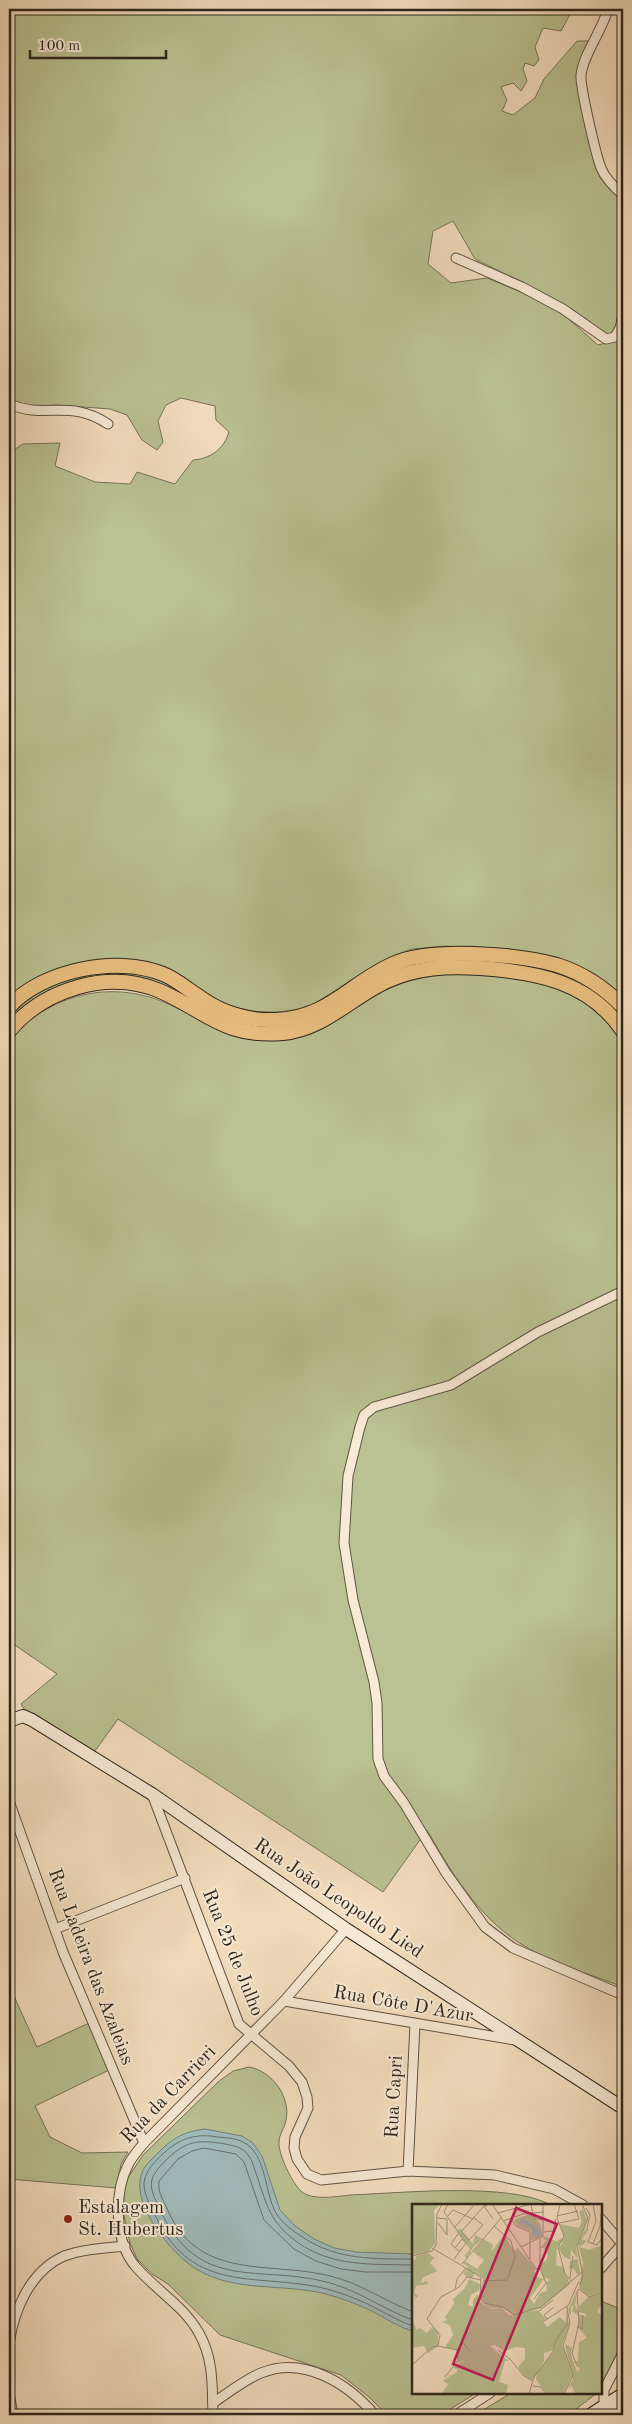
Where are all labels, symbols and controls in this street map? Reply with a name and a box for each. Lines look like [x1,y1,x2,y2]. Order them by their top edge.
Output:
scale bar [30,28,166,60]
text: 100 m [38,39,80,54]
street label: Rua João Leopoldo Lied [250,1836,426,1962]
street label: Rua Ladeira das Azaleias [44,1866,136,2068]
street label: Rua 25 de Julho [198,1887,266,2019]
street label: Rua Côte D'Azur [332,1983,475,2027]
street label: Rua da Carrieri [118,2043,220,2147]
street label: Rua Capri [383,2055,407,2139]
place label: Estalagem St. Hubertus [78,2199,184,2240]
inset map [412,2204,602,2394]
marker: Estalagem St. Hubertus [62,2213,74,2225]

